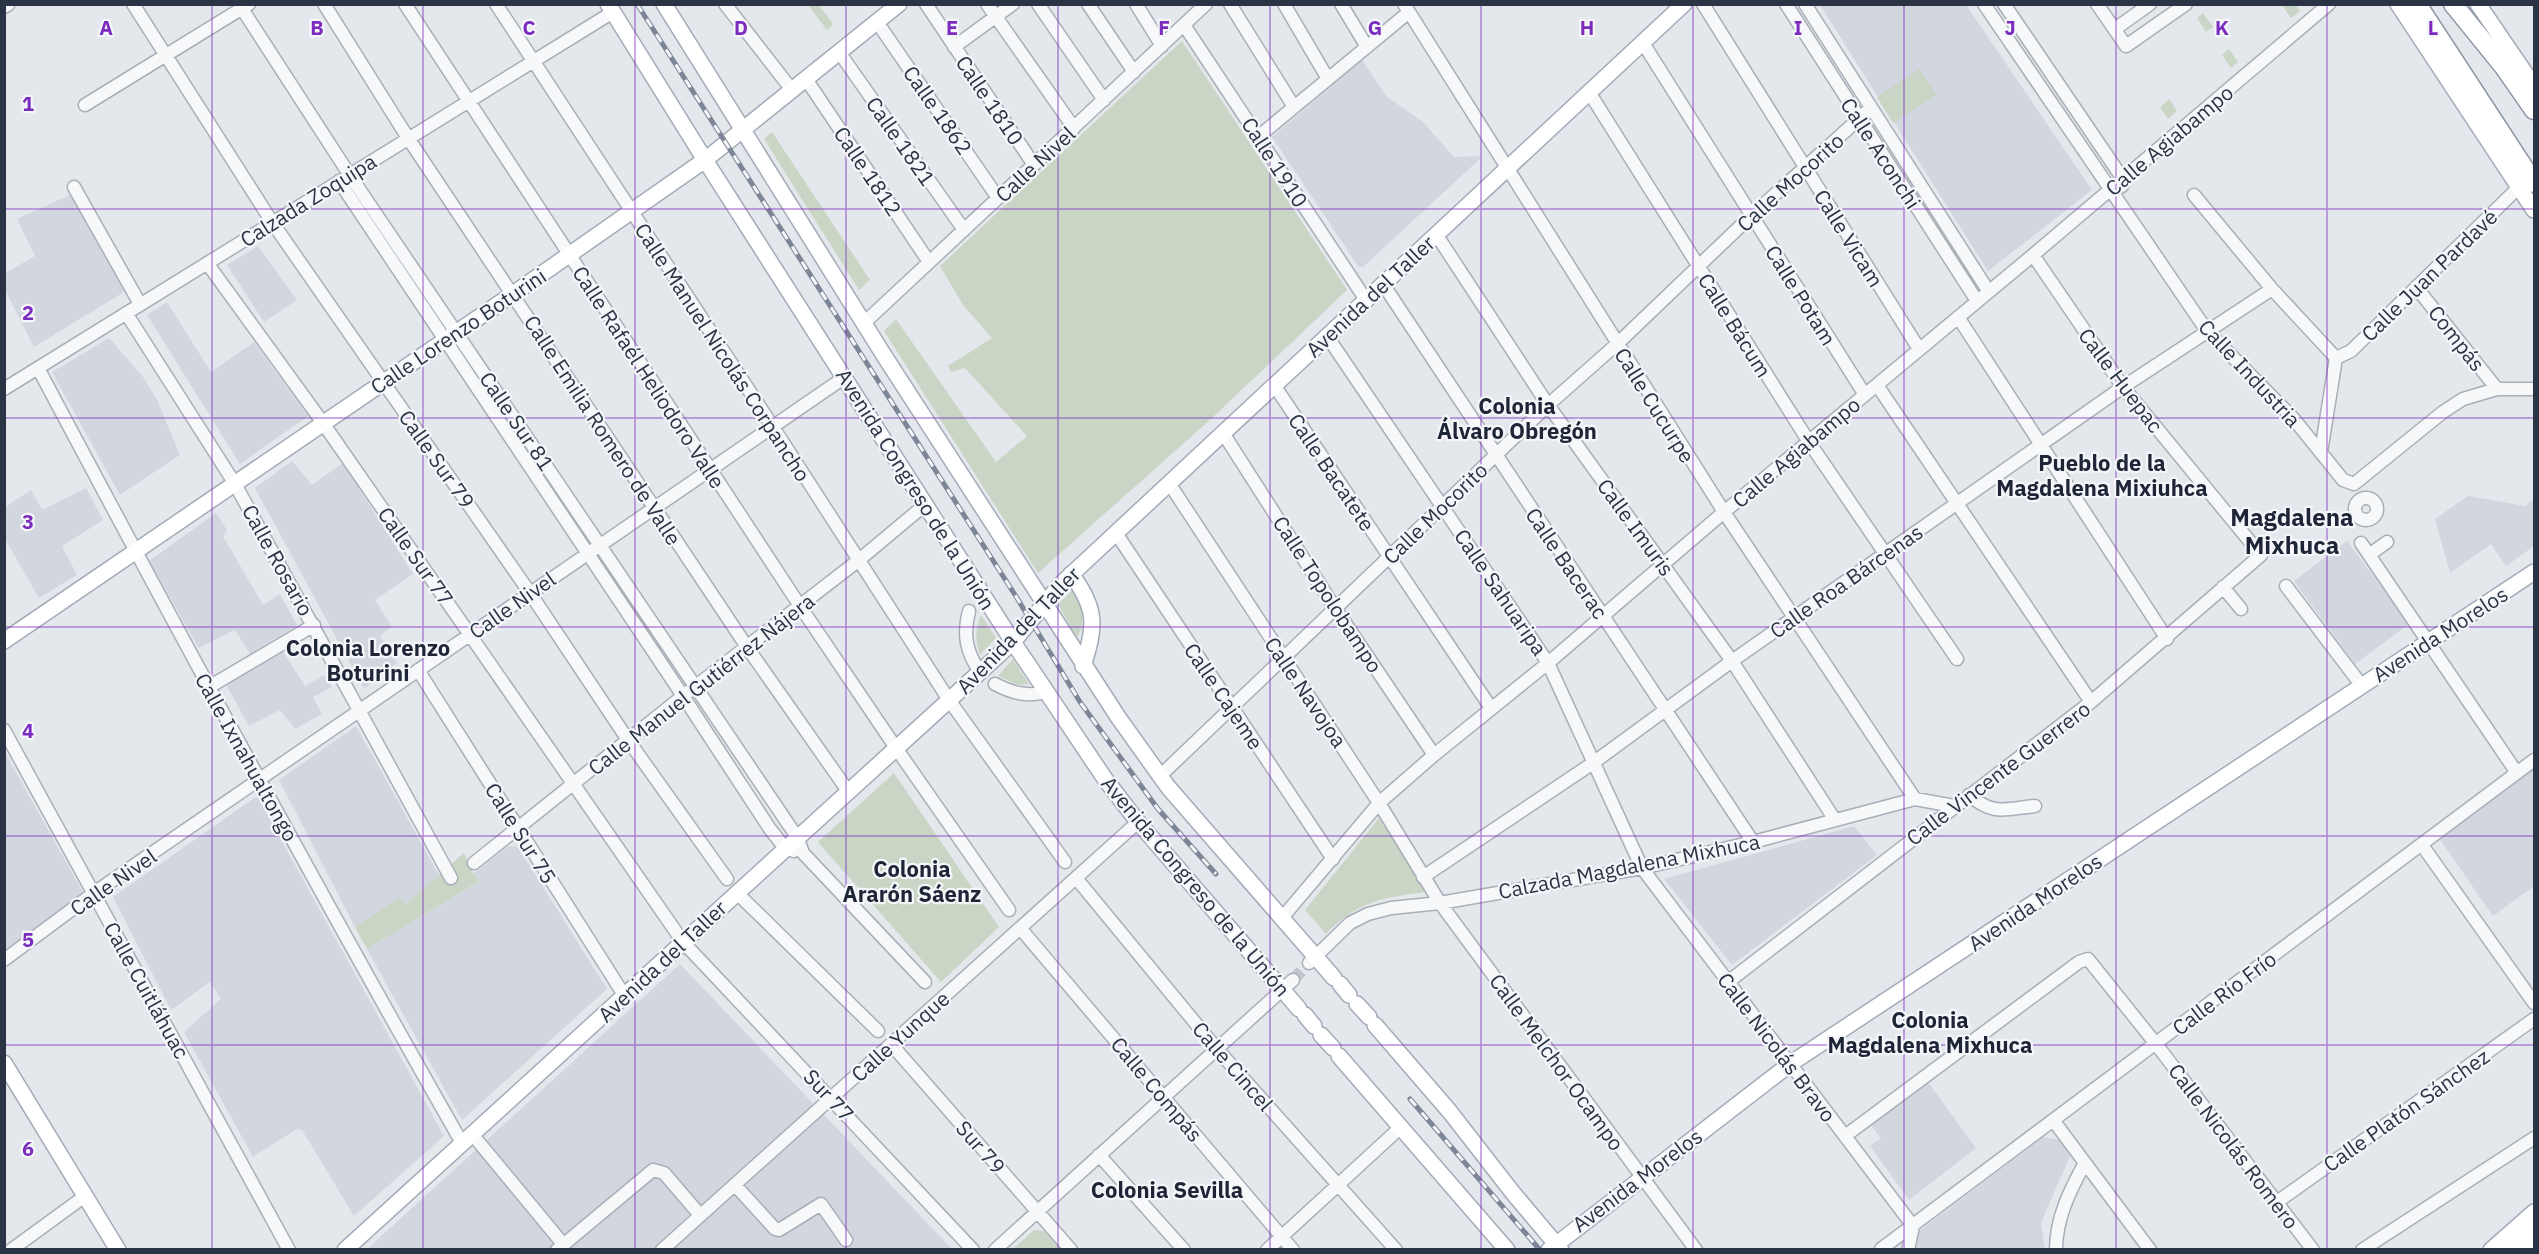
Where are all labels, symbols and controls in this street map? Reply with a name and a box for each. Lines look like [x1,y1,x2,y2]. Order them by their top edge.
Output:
text: A [99,14,113,41]
text: B [310,14,324,41]
text: C [522,14,536,41]
text: D [734,14,748,41]
text: E [946,14,958,41]
text: F [1158,14,1170,41]
text: G [1368,14,1382,41]
text: H [1580,14,1594,41]
text: I [1794,14,1802,41]
text: J [2004,14,2016,41]
text: K [2215,14,2229,41]
text: L [2428,14,2438,41]
street label: Calle 1810 [950,50,1030,150]
street label: Calle 1862 [897,60,979,160]
street label: Calle Agiabampo [2099,78,2239,202]
text: 1 [22,90,34,117]
street label: Calle 1821 [860,91,942,191]
street label: Calle Aconchi [1835,92,1927,214]
street label: Calle 1910 [1235,111,1315,213]
street label: Calle Nivel [989,120,1081,208]
street label: Calle 1812 [828,121,908,221]
street label: Calle Mocorito [1730,126,1850,238]
street label: Calzada Zoquipa [234,147,382,253]
street label: Calle Vicam [1808,184,1890,292]
street label: Calle Juan Pardavé [2355,203,2503,347]
street label: Calle Manuel Nicolás Corpancho [629,217,817,487]
street label: Avenida del Taller [1299,229,1441,363]
street label: Calle Potam [1759,240,1843,350]
street label: Calle Rafaél Heliodoro Valle [566,260,732,494]
street label: Calle Lorenzo Boturini [365,262,551,400]
street label: Calle Bácum [1692,268,1778,382]
text: 2 [22,299,34,326]
street label: Compás [2422,299,2492,377]
street label: Calle Emilia Romero de Valle [518,310,688,550]
street label: Calle Industria [2193,313,2307,433]
street label: Calle Huepac [2072,322,2170,438]
street label: Calle Cucurpe [1608,342,1702,468]
street label: Avenida Congreso de la Unión [830,363,1002,615]
street label: Calle Sur 81 [474,366,560,476]
street label: Calle Agiabampo [1726,390,1866,514]
district label: Colonia Álvaro Obregón [1437,391,1597,445]
street label: Calle Sur 79 [393,404,481,514]
street label: Calle Bacatete [1282,408,1382,536]
district label: Pueblo de la Magdalena Mixiuhca [1996,448,2208,502]
street label: Calle Mocorito [1377,456,1493,570]
street label: Calle Imuris [1591,473,1681,581]
street label: Calle Rosario [236,499,320,621]
street label: Calle Sur 77 [372,501,460,611]
district label: Magdalena Mixhuca [2230,501,2354,561]
street label: Calle Bacerac [1520,502,1614,624]
text: 3 [22,508,34,535]
street label: Calle Topolobampo [1267,510,1389,678]
street label: Calle Roa Bárcenas [1764,518,1928,644]
street label: Calle Sahuaripa [1448,523,1554,661]
street label: Avenida del Taller [950,560,1086,700]
street label: Calle Nivel [463,565,561,645]
street label: Avenida Morelos [2367,580,2513,688]
street label: Calle Manuel Gutiérrez Nájera [582,587,820,781]
street label: Calle Navojoa [1259,631,1353,753]
district label: Colonia Lorenzo Boturini [286,633,450,687]
street label: Calle Cajeme [1178,637,1270,755]
street label: Calle Ixnahualtongo [189,668,305,846]
street label: Calle Vincente Guerrero [1900,694,2096,852]
text: 4 [22,717,34,744]
street label: Avenida Congreso de la Unión [1095,770,1297,1002]
street label: Calle Sur 75 [479,777,563,889]
street label: Calzada Magdalena Mixhuca [1496,827,1762,905]
street label: Calle Nivel [64,842,162,922]
street label: Avenida Morelos [1963,847,2107,957]
district label: Colonia Ararón Sáenz [843,854,981,908]
street label: Avenida del Taller [591,894,733,1028]
street label: Calle Cuitláhuac [98,917,196,1063]
text: 5 [22,926,34,953]
street label: Calle Río Frío [2166,945,2282,1041]
street label: Calle Nicolás Bravo [1711,966,1843,1128]
street label: Calle Melchor Ocampo [1483,968,1631,1156]
street label: Calle Yunque [845,984,955,1088]
district label: Colonia Magdalena Mixhuca [1827,1005,2033,1059]
street label: Calle Cincel [1186,1015,1280,1117]
street label: Calle Compás [1105,1031,1209,1147]
street label: Calle Platón Sánchez [2317,1042,2495,1178]
street label: Calle Nicolás Romero [2162,1057,2306,1235]
street label: Sur 77 [798,1063,860,1127]
street label: Sur 79 [950,1114,1012,1180]
street label: Avenida Morelos [1566,1122,1708,1238]
text: 6 [22,1135,34,1162]
district label: Colonia Sevilla [1091,1175,1243,1204]

